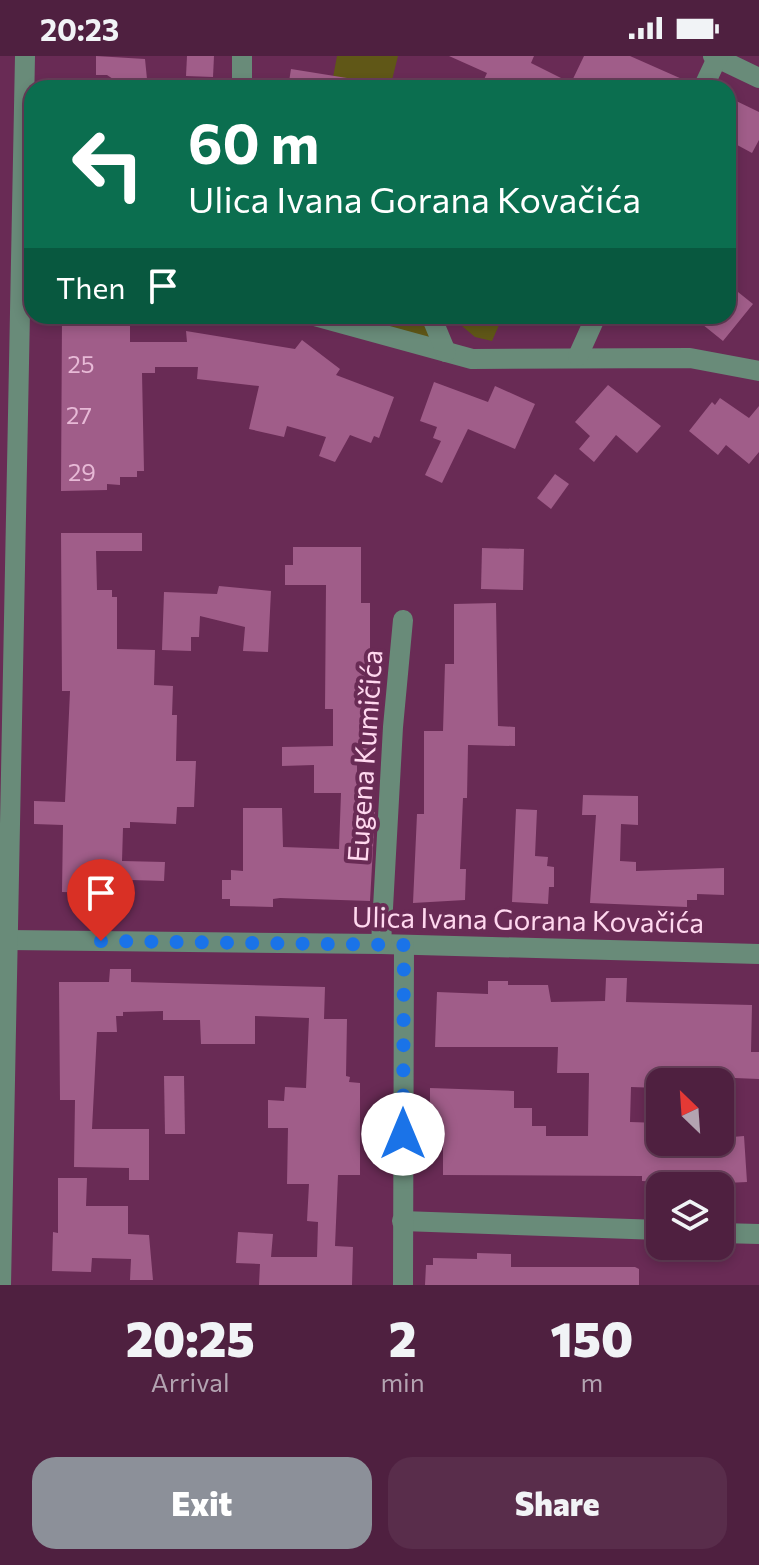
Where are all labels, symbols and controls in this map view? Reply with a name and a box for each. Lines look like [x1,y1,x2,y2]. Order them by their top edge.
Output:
text: 20:23 [40,10,119,47]
text: 60 m [188,107,319,176]
icon: left [56,112,160,216]
text: Ulica Ivana Gorana Kovačića [188,176,641,220]
icon: arrive [141,264,185,308]
text: Then [56,268,125,305]
house number: 25 [67,349,95,378]
house number: 27 [66,400,92,429]
house number: 29 [68,457,96,486]
street label: Eugena Kumičića [340,648,388,863]
pin [67,859,135,941]
icon: arrive [79,871,123,915]
street label: Ulica Ivana Gorana Kovačića [352,899,704,939]
north arrow [646,1068,734,1156]
map controls [646,1068,734,1260]
position arrow [361,1092,445,1176]
button: layers [646,1172,734,1260]
text: 20:25 [126,1308,255,1367]
text: 2 [389,1308,416,1367]
text: 150 [550,1308,633,1367]
text: Arrival [151,1366,230,1397]
text: min [380,1366,425,1397]
text: m [580,1366,603,1397]
button: Exit [32,1457,372,1549]
button: Share [388,1457,727,1549]

